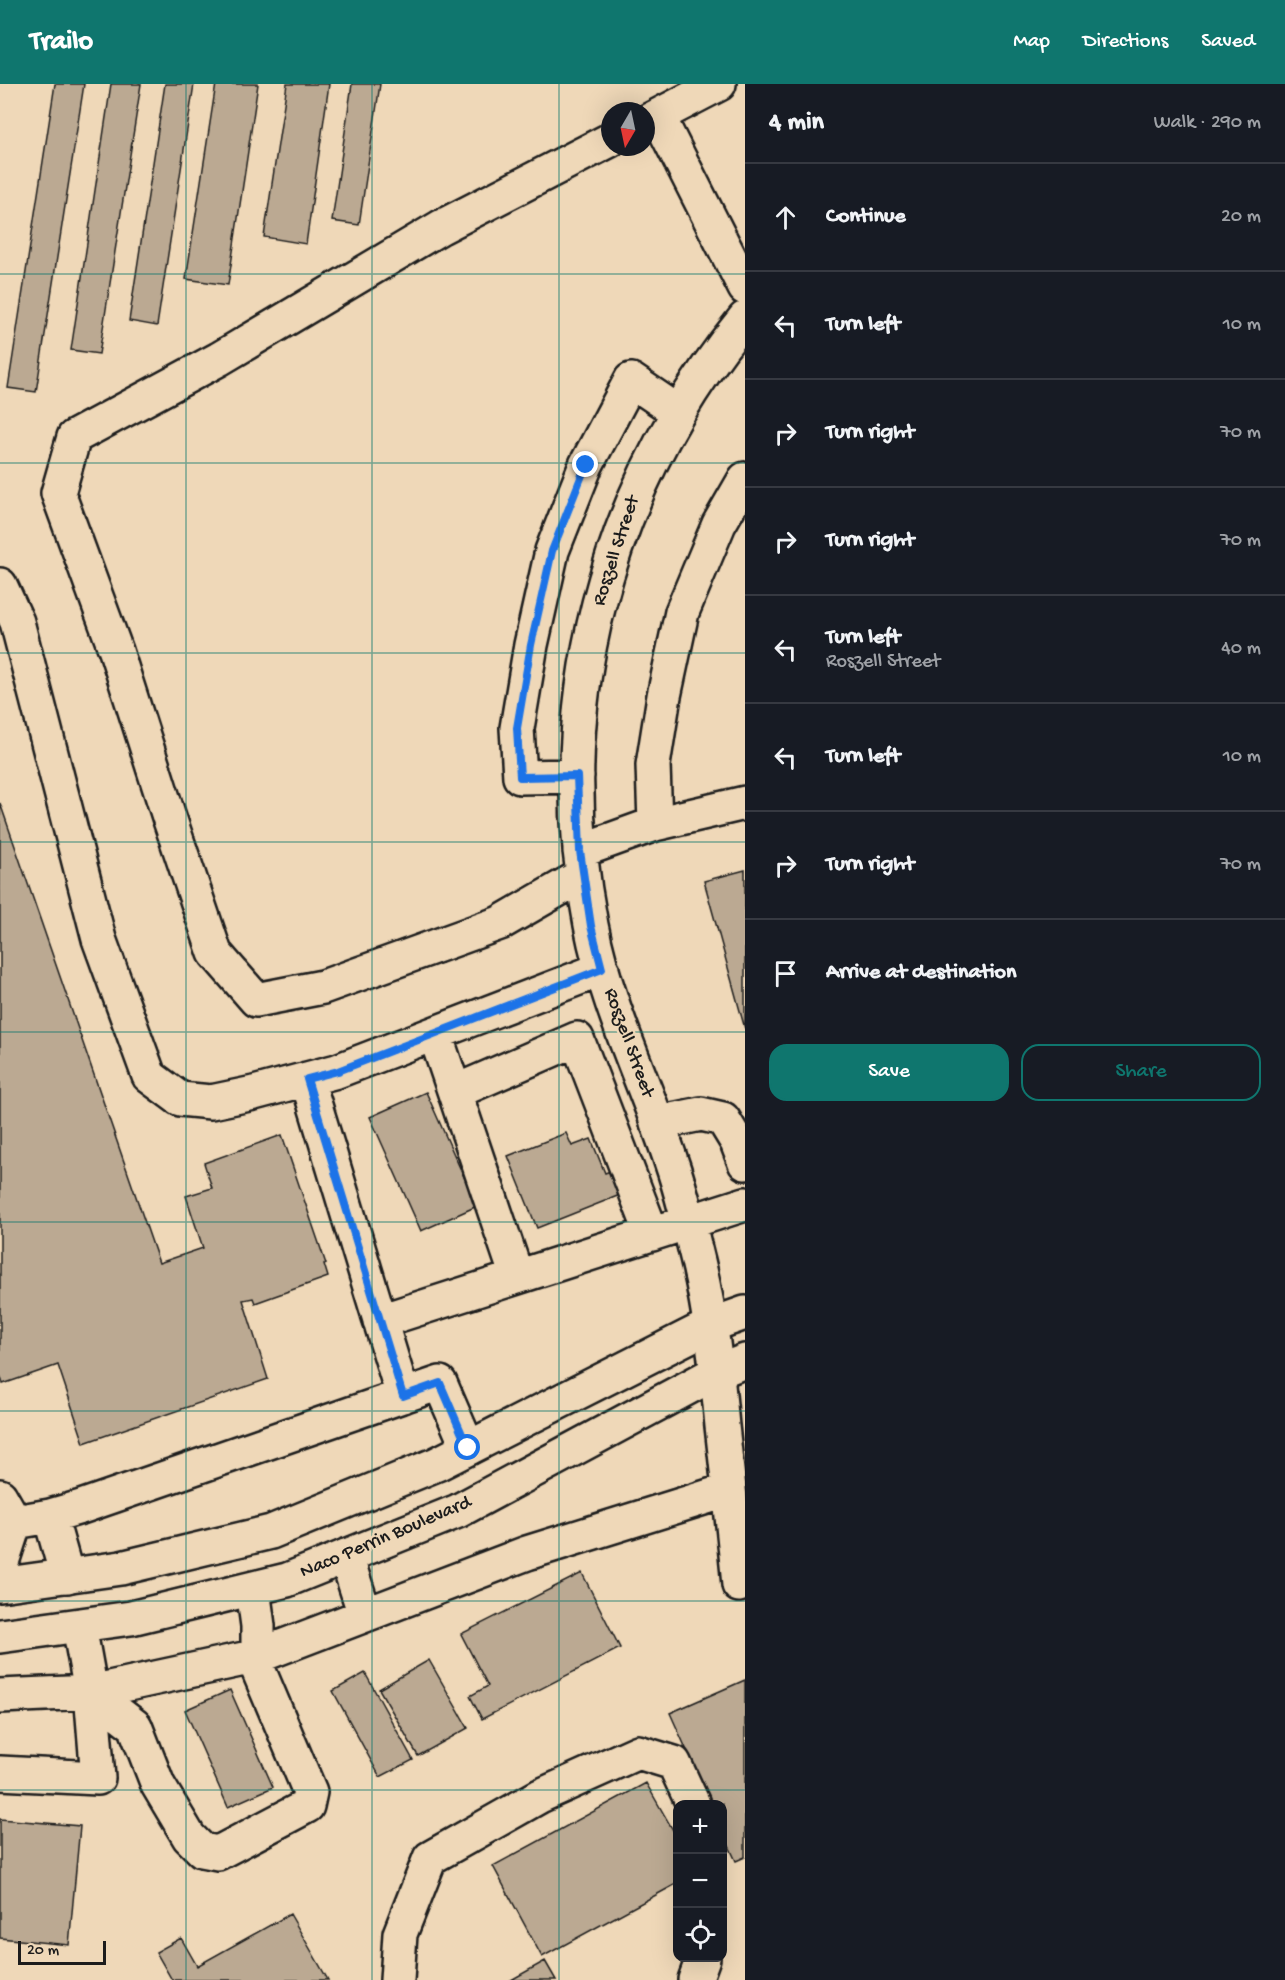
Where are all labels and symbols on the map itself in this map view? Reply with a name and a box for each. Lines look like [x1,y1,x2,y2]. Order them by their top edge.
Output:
north arrow [601,102,655,156]
route end [572,451,598,477]
street label: Roszell Street [588,491,646,609]
street label: Roszell Street [598,985,659,1102]
route start [454,1434,480,1460]
street label: Naco Perrin Boulevard [297,1491,477,1584]
scale bar [18,1938,106,1966]

